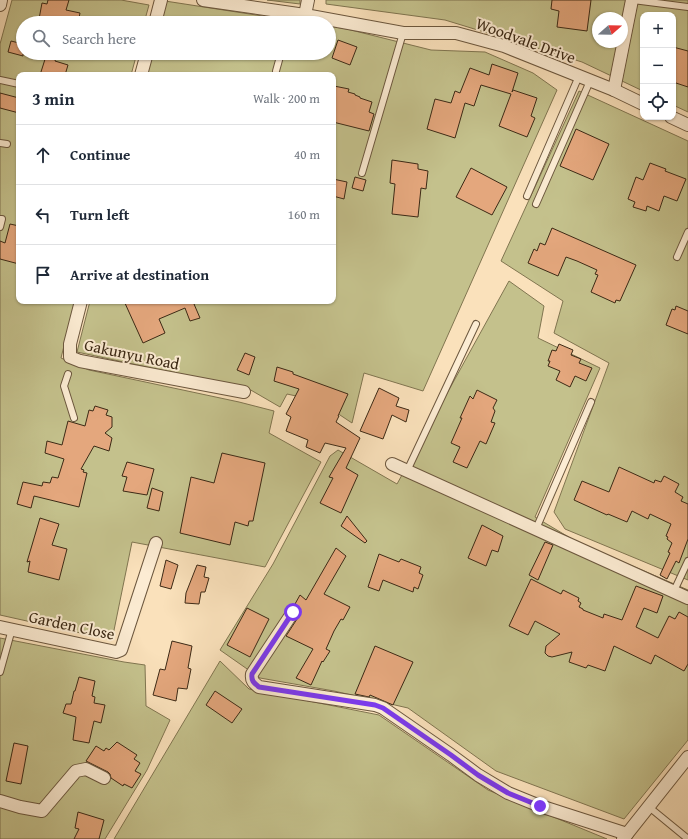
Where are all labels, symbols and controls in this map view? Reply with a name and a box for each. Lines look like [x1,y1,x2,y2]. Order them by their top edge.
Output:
street label: Woodvale Drive [473,11,579,69]
north arrow [592,12,628,48]
map controls [640,12,676,120]
button: + [640,12,676,48]
search box [16,16,336,60]
icon: search [30,27,52,49]
text: Search here [62,28,136,49]
button: − [640,48,676,84]
button: locate [640,84,676,120]
text: 3 min [32,86,74,111]
text: Walk · 200 m [253,89,320,108]
icon: ahead [32,144,54,166]
text: Continue [70,144,131,165]
text: 40 m [294,145,320,164]
icon: left [32,204,54,226]
text: Turn left [70,204,129,225]
text: 160 m [288,205,320,224]
icon: arrive [32,264,54,286]
text: Arrive at destination [70,264,209,285]
street label: Gakunyu Road [82,332,182,376]
route start [284,603,302,621]
street label: Garden Close [27,604,117,646]
route end [531,797,549,815]

